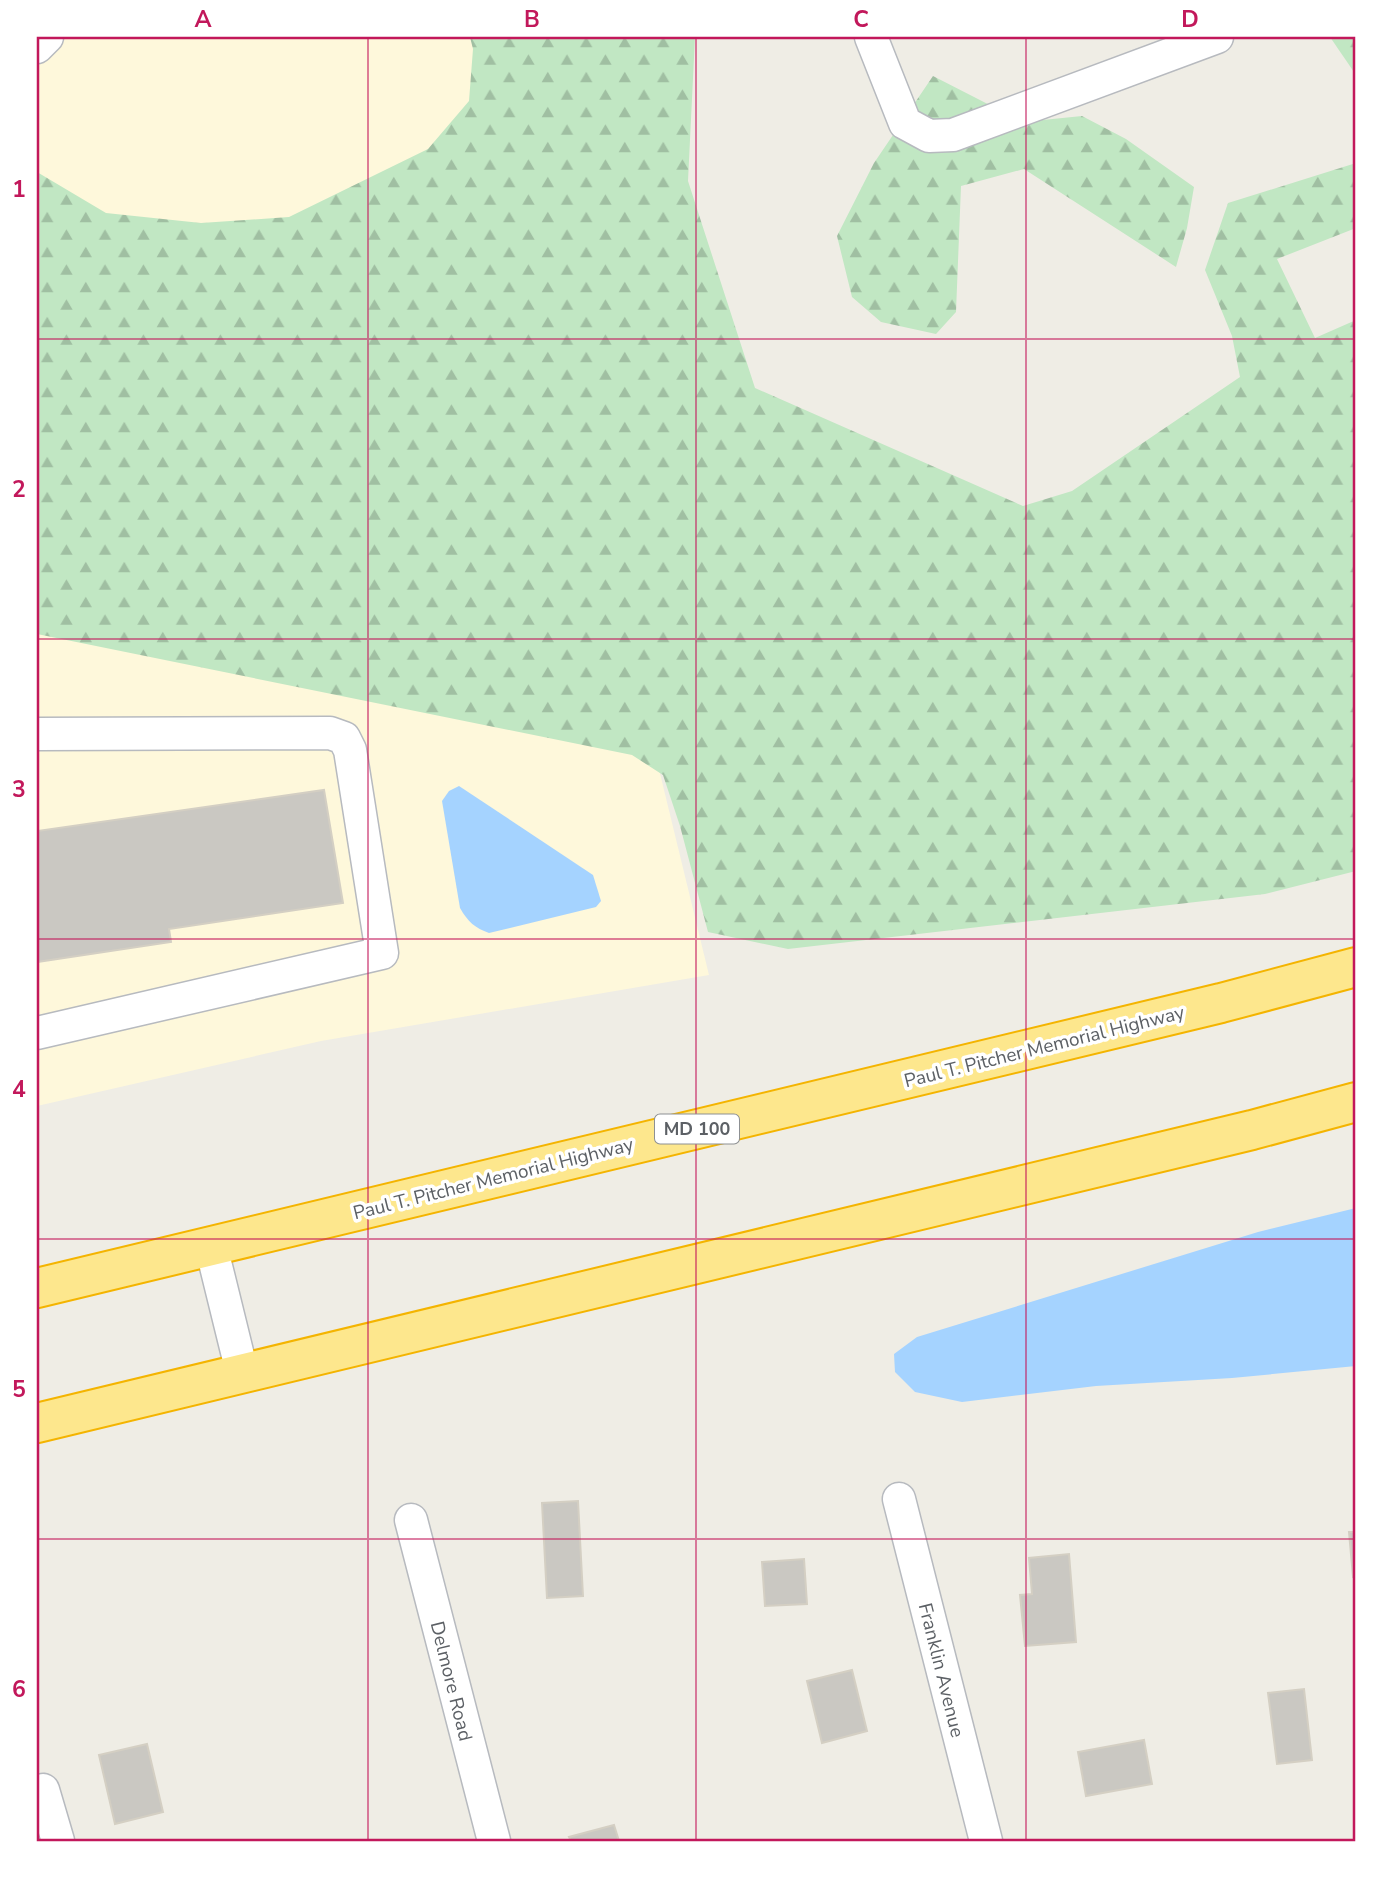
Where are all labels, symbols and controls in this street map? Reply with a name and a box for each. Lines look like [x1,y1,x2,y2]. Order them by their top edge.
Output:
text: A [194,4,212,35]
text: B [524,4,540,35]
text: C [853,4,869,35]
text: D [1181,4,1199,35]
text: 1 [12,174,26,205]
text: 2 [12,474,26,505]
text: 3 [12,774,26,805]
street label: Paul T. Pitcher Memorial Highway [901,999,1187,1094]
text: 4 [12,1074,26,1105]
road number: MD 100 [655,1114,739,1144]
street label: Paul T. Pitcher Memorial Highway [350,1131,636,1226]
text: 5 [12,1374,26,1405]
street label: Franklin Avenue [912,1600,970,1740]
street label: Delmore Road [424,1619,478,1744]
text: 6 [12,1674,26,1705]

